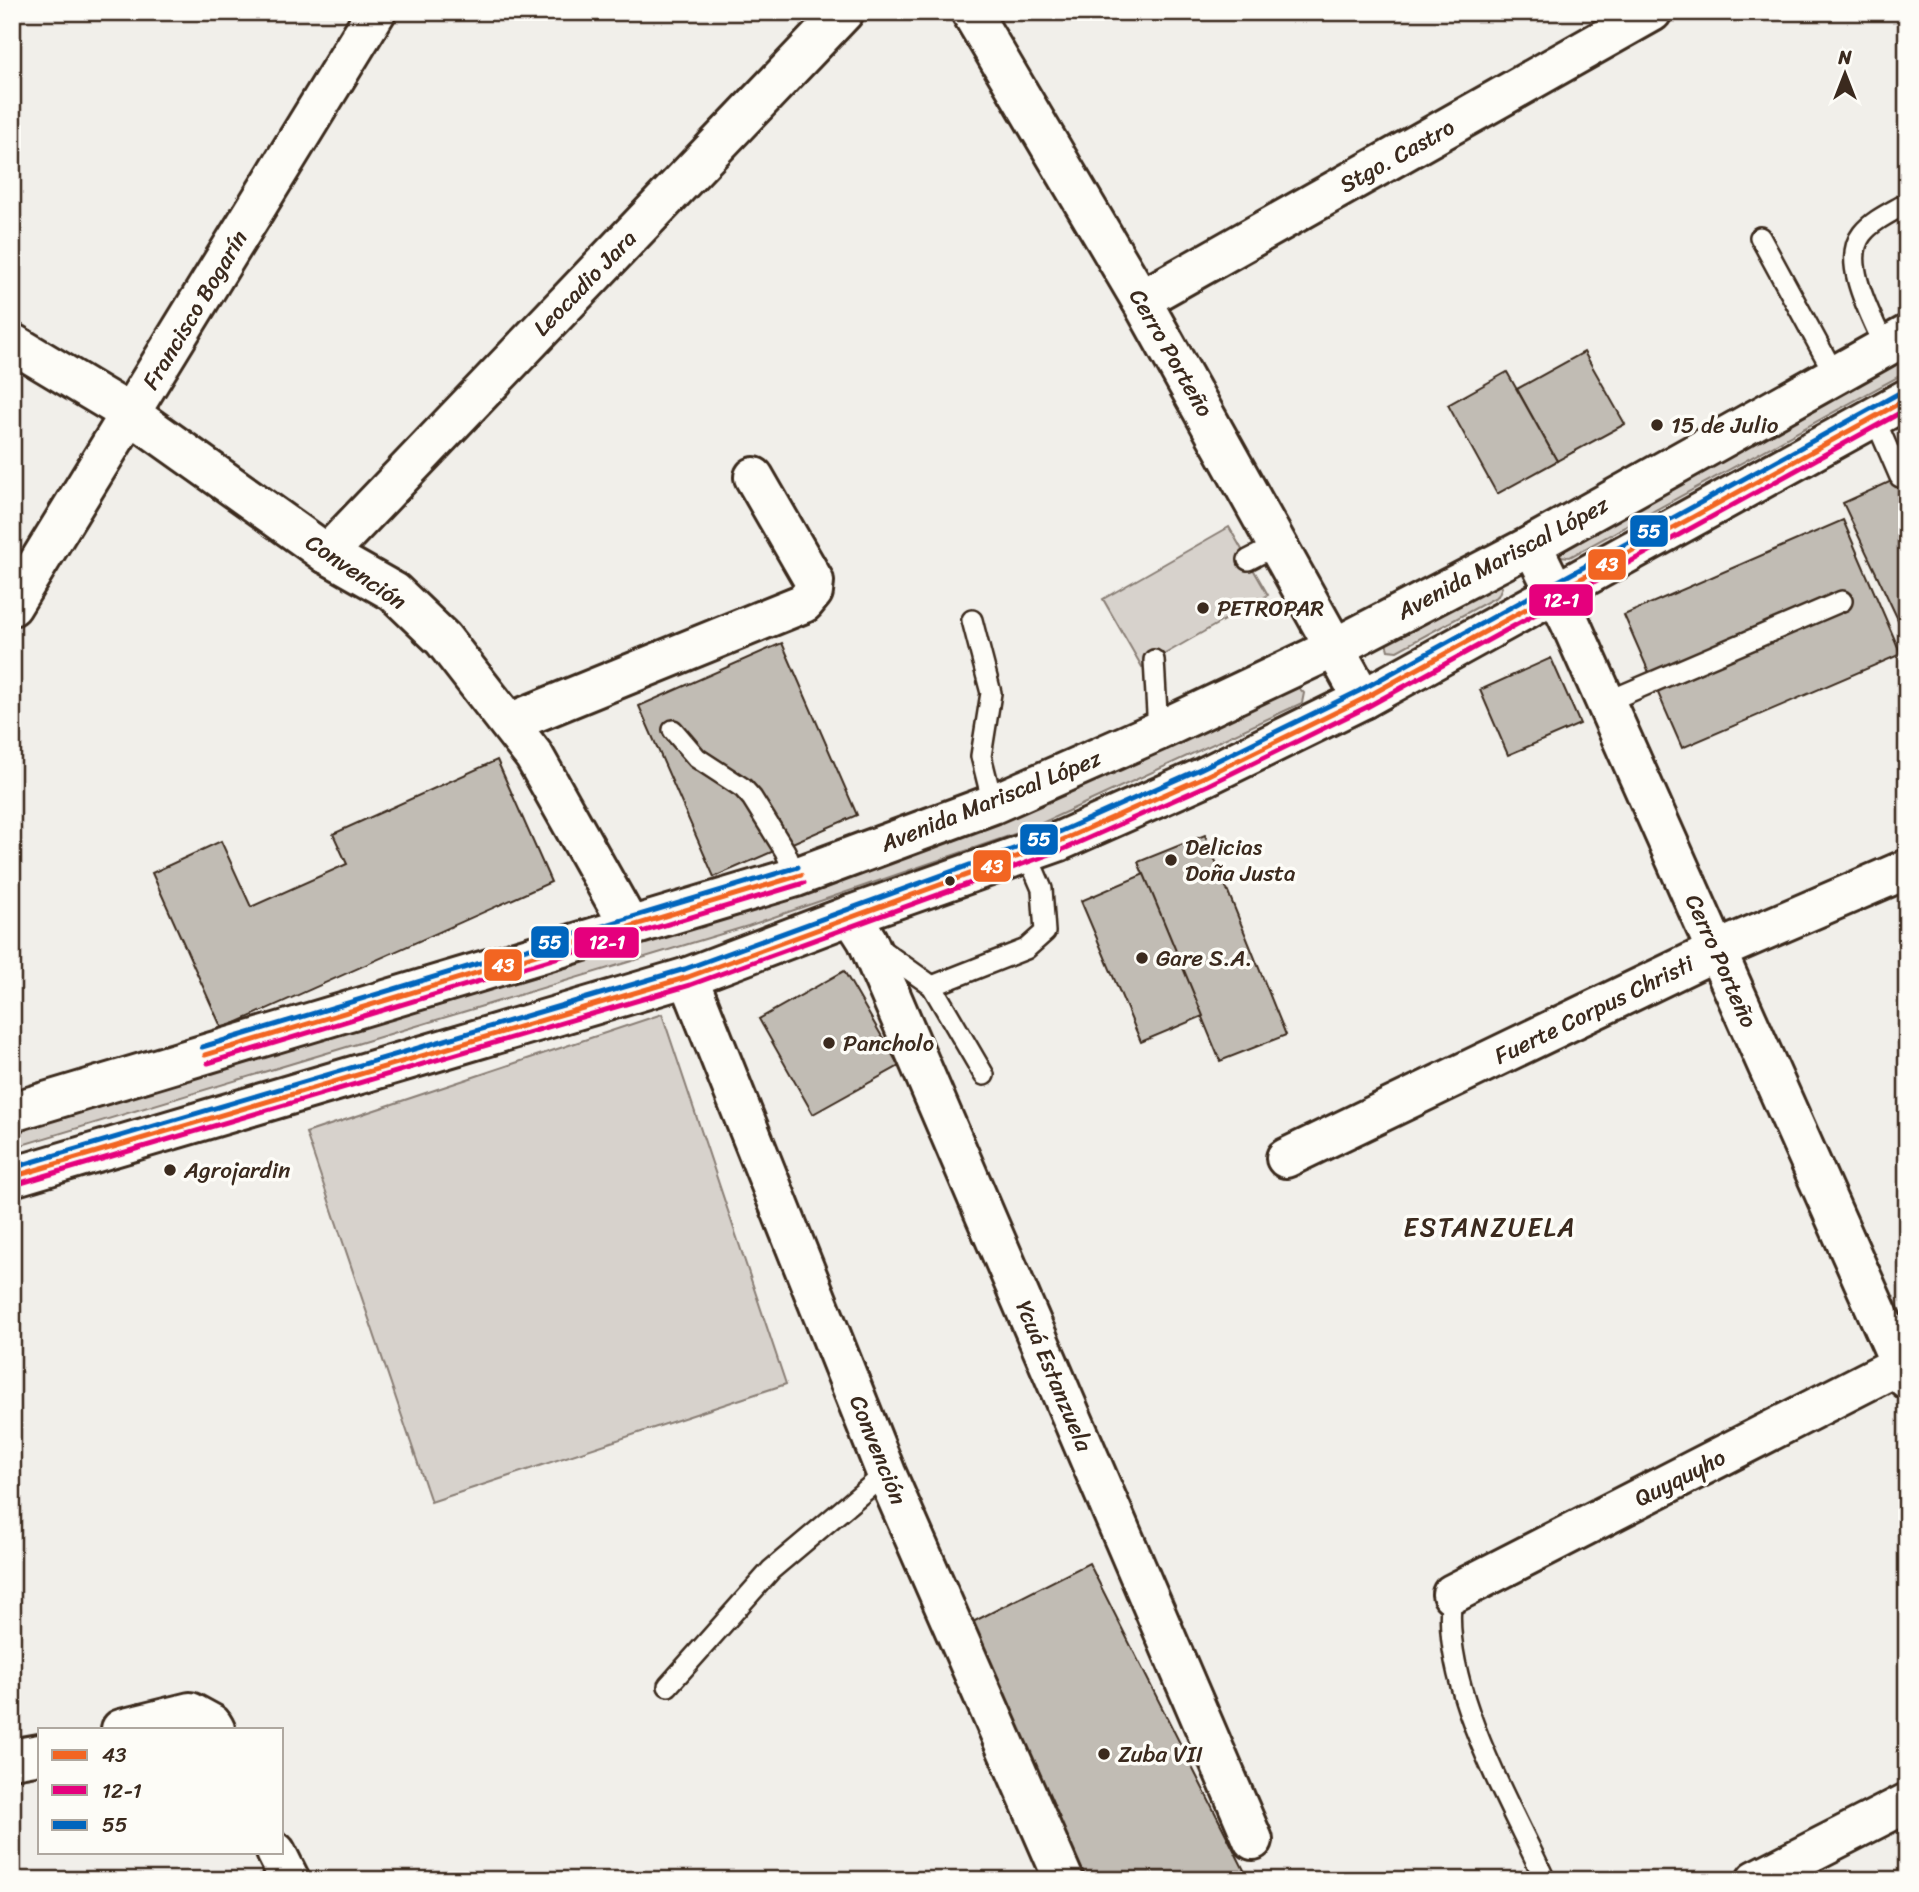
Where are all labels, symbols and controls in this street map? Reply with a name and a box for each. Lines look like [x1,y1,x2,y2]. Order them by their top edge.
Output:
north arrow [1811,38,1881,108]
text: N [1837,41,1852,74]
street label: Stgo. Castro [1332,107,1462,205]
street label: Leocadio Jara [523,220,647,346]
street label: Francisco Bogarín [131,222,259,398]
street label: Cerro Porteño [1118,281,1225,425]
place label: 15 de Julio [1671,405,1779,446]
marker: 15 de Julio [1649,417,1665,433]
street label: Avenida Mariscal López [1389,485,1617,632]
line badge: 55 [1629,514,1669,548]
text: 55 [1637,515,1661,548]
street label: Convención [297,523,415,621]
line badge: 43 [1587,548,1627,581]
text: 43 [1595,548,1619,581]
line badge: 12-1 [1528,583,1594,617]
text: 12-1 [1543,584,1579,617]
place label: PETROPAR [1217,588,1324,629]
marker: PETROPAR [1195,600,1211,616]
street label: Avenida Mariscal López [873,738,1108,864]
line badge: 55 [1019,823,1059,856]
text: 55 [1027,823,1051,856]
place label: Delicias Doña Justa [1185,827,1296,894]
line badge: 43 [972,849,1012,883]
text: 43 [980,850,1004,883]
marker: Delicias Doña Justa [1163,852,1179,868]
unlabelled marker [943,874,957,888]
street label: Cerro Porteño [1673,887,1769,1035]
line badge: 55 [530,925,570,959]
text: 55 [538,926,562,959]
line badge: 12-1 [573,926,640,959]
text: 12-1 [589,926,625,959]
place label: Gare S.A. [1156,938,1253,979]
street label: Fuerte Corpus Christi [1487,943,1702,1076]
line badge: 43 [483,948,523,982]
text: 43 [491,949,515,982]
marker: Gare S.A. [1134,950,1150,966]
place label: Pancholo [843,1023,934,1064]
marker: Pancholo [821,1035,837,1051]
place label: Agrojardin [183,1150,291,1191]
marker: Agrojardin [162,1162,178,1178]
district label: ESTANZUELA [1403,1204,1577,1250]
street label: Ycuá Estanzuela [1004,1294,1105,1459]
street label: Convención [837,1389,919,1511]
street label: Quyquyho [1627,1438,1733,1518]
legend [38,1728,284,1854]
place label: Zuba VII [1118,1734,1203,1775]
text: 43 [102,1736,127,1774]
marker: Zuba VII [1096,1746,1112,1762]
text: 12-1 [102,1772,142,1810]
text: 55 [102,1806,128,1844]

